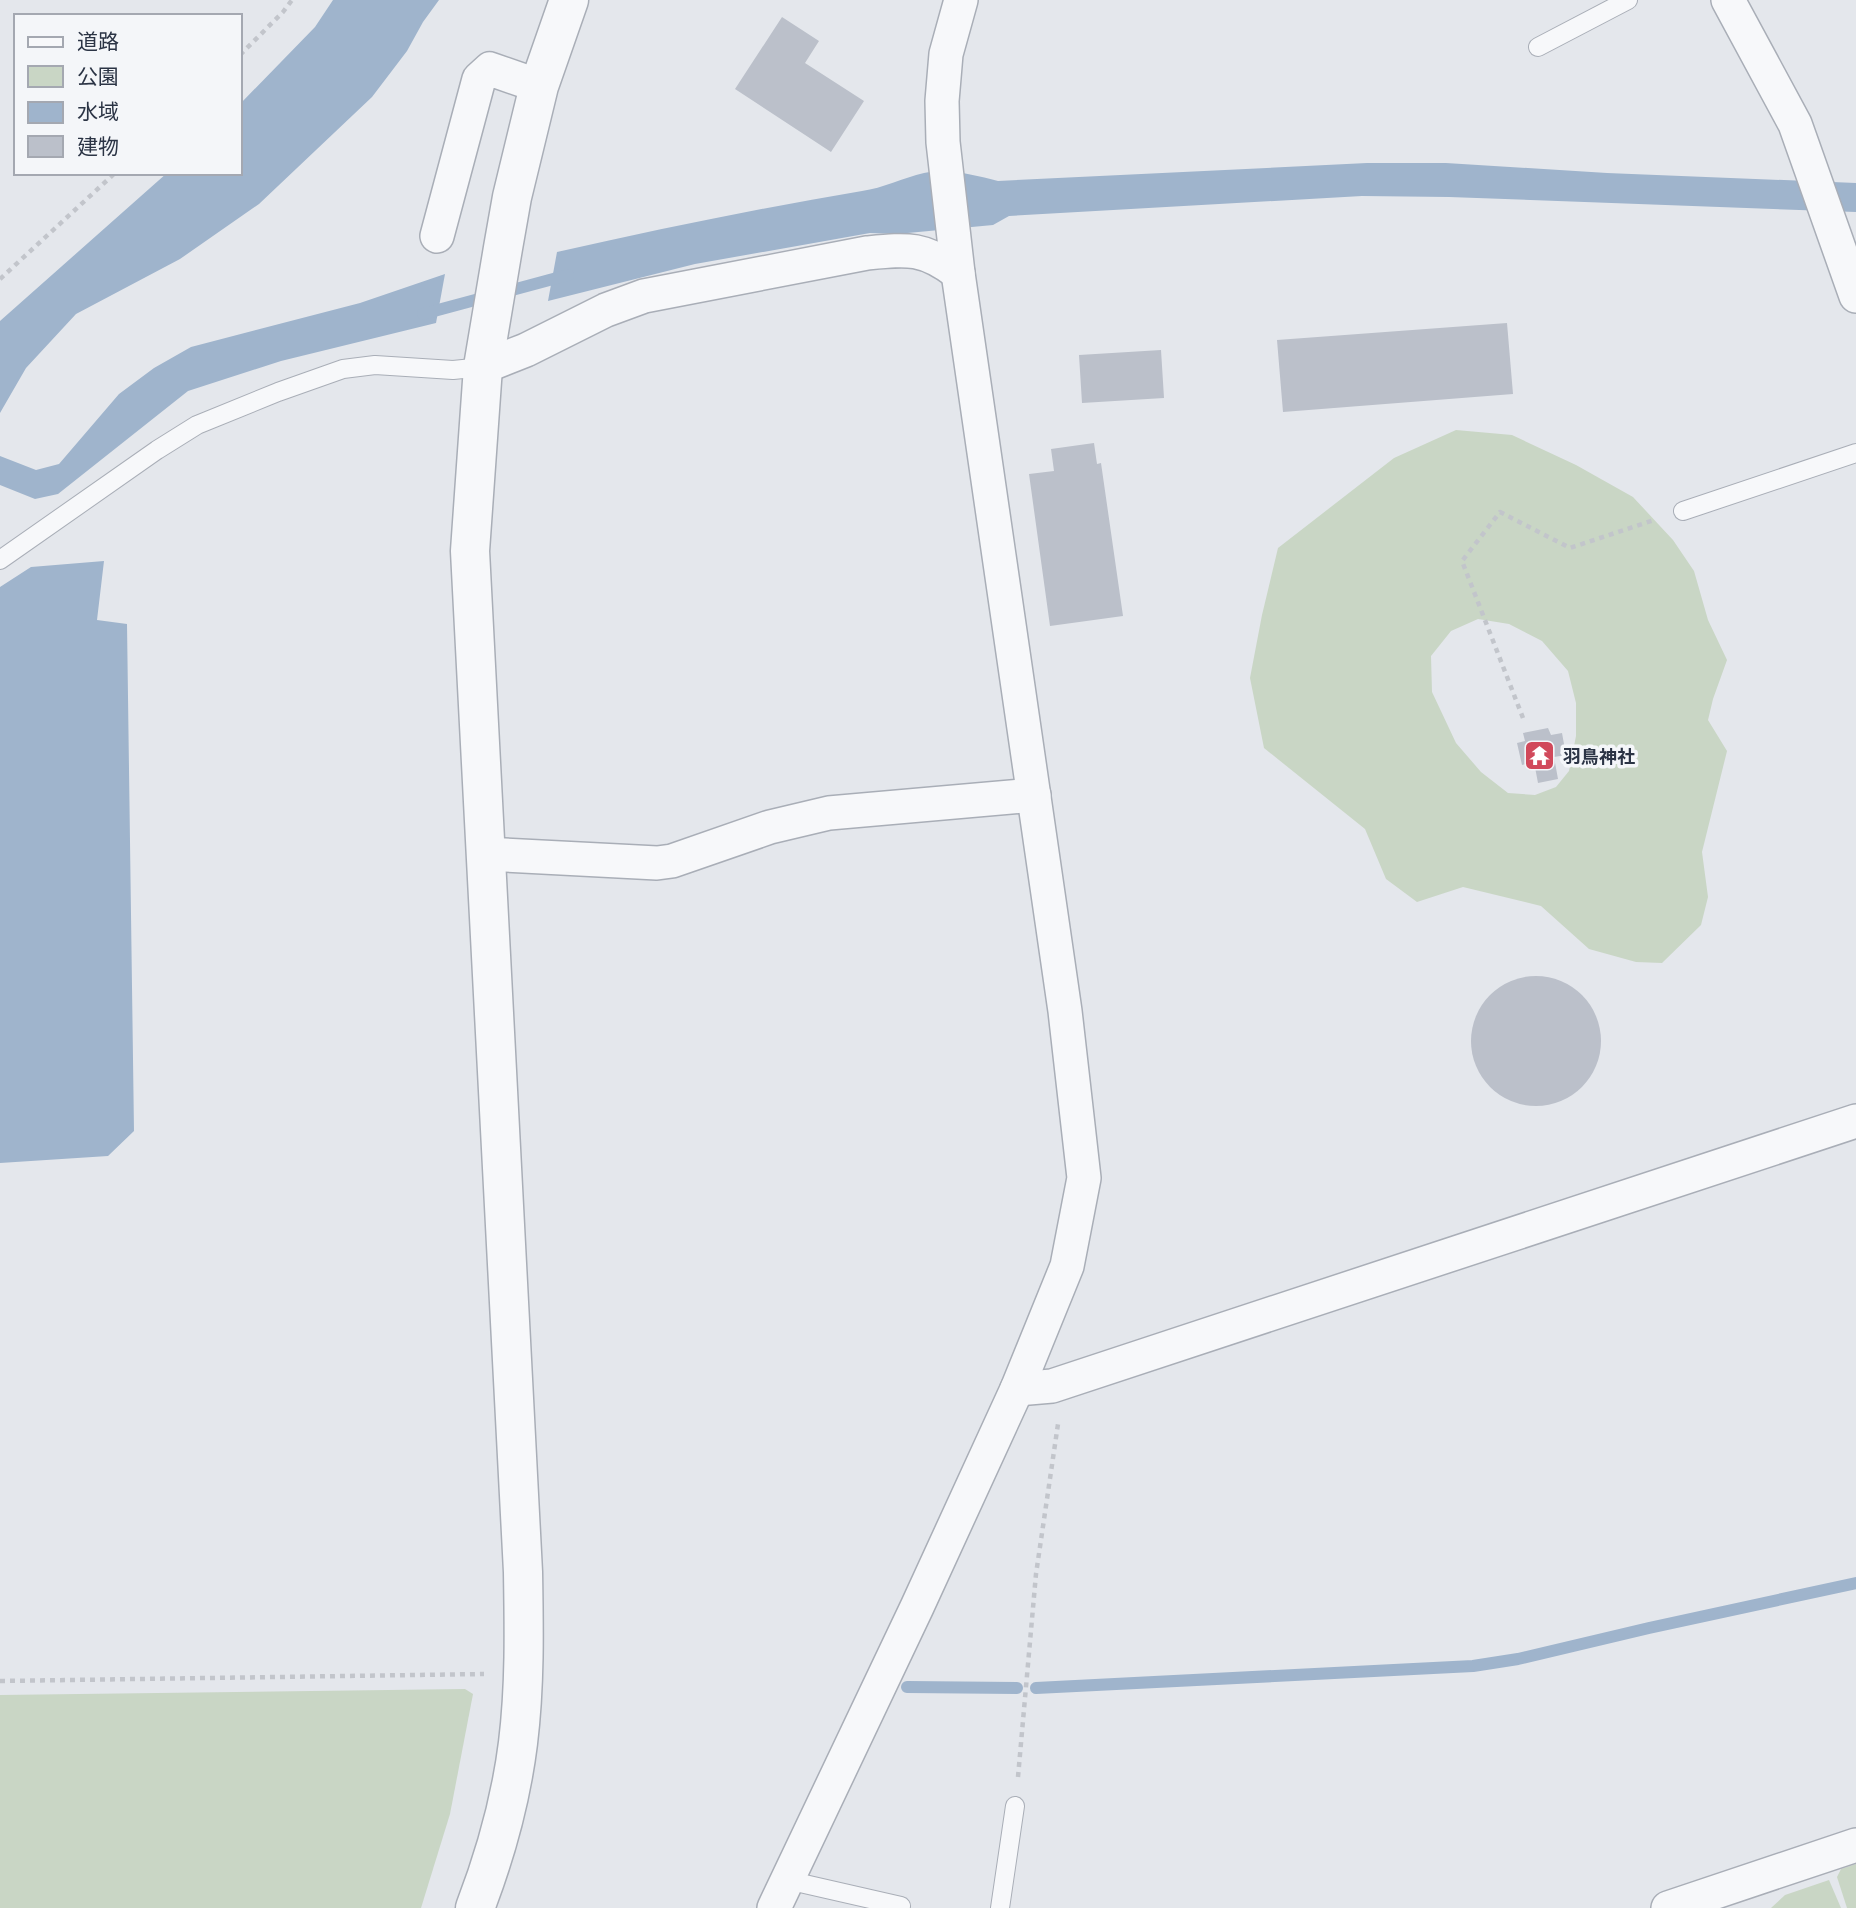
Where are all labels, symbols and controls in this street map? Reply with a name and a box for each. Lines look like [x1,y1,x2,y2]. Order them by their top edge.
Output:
legend [14,14,242,175]
text: 道路 [77,27,119,56]
text: 公園 [77,62,119,91]
text: 水域 [77,97,119,126]
text: 建物 [77,132,119,161]
temple icon: 羽鳥神社 [1523,739,1557,773]
place label: 羽鳥神社 [1563,744,1635,769]

